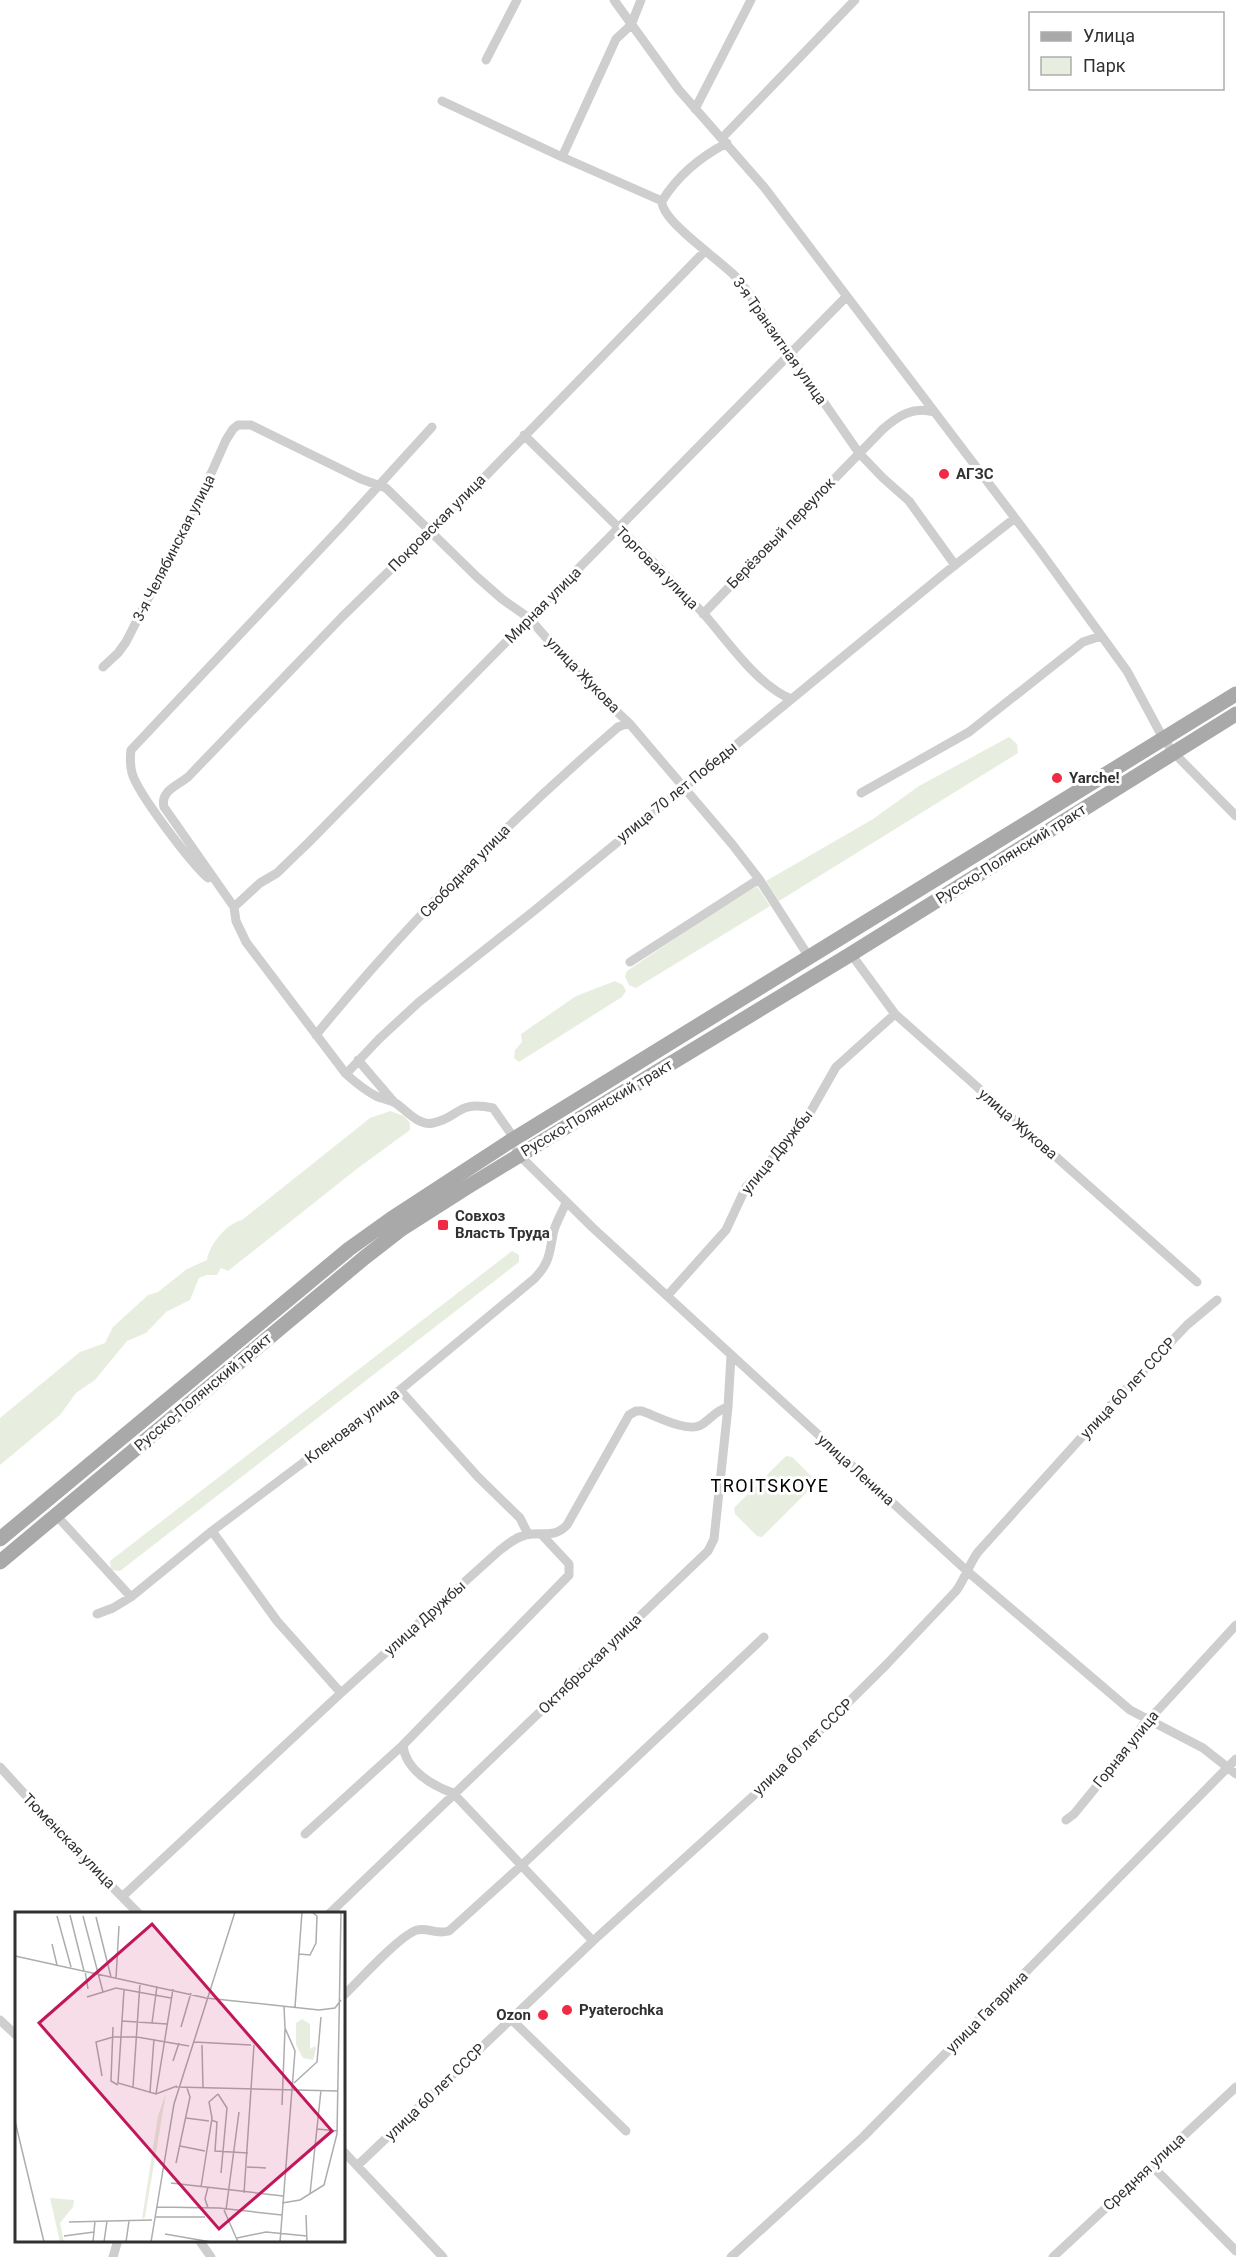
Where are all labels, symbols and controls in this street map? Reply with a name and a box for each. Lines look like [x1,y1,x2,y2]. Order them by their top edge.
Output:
legend [1029,12,1224,90]
text: Улица [1083,25,1135,46]
text: Парк [1083,55,1126,76]
street label: 3-я Транзитная улица [729,274,831,408]
place label: АГЗС [956,465,994,483]
marker: АГЗС [937,467,951,481]
street label: Покровская улица [385,471,489,575]
street label: 3-я Челябинская улица [129,472,219,624]
street label: Берёзовый переулок [723,474,839,592]
street label: Торговая улица [612,523,702,613]
street label: Мирная улица [501,563,585,647]
street label: улица Жукова [542,633,624,717]
street label: улица 70 лет Победы [613,738,741,846]
place label: Yarche! [1069,769,1120,787]
marker: Yarche! [1050,771,1064,785]
street label: Русско-Полянский тракт [933,800,1089,908]
street label: Свободная улица [416,821,514,921]
street label: Русско-Полянский тракт [518,1056,676,1160]
street label: улица Жукова [975,1085,1061,1163]
street label: улица Дружбы [738,1106,816,1198]
place label: Совхоз Власть Труда [455,1207,550,1242]
marker: Совхоз Власть Труда [436,1218,450,1232]
street label: Русско-Полянский тракт [131,1329,275,1455]
street label: улица 60 лет СССР [1077,1334,1179,1442]
street label: Кленовая улица [301,1385,403,1467]
street label: улица Ленина [814,1431,898,1509]
district label: TROITSKOYE [710,1475,830,1496]
street label: улица Дружбы [381,1577,469,1659]
street label: Октябрьская улица [535,1610,645,1718]
street label: улица 60 лет СССР [749,1695,857,1799]
street label: Горная улица [1089,1707,1163,1791]
street label: Тюменская улица [19,1790,119,1892]
inset map [15,1912,345,2242]
street label: улица Гагарина [942,1967,1032,2057]
place label: Pyaterochka [579,2001,663,2019]
marker: Pyaterochka [560,2003,574,2017]
place label: Ozon [496,2006,531,2024]
marker: Ozon [536,2008,550,2022]
street label: улица 60 лет СССР [381,2040,489,2144]
street label: Средняя улица [1099,2130,1189,2214]

